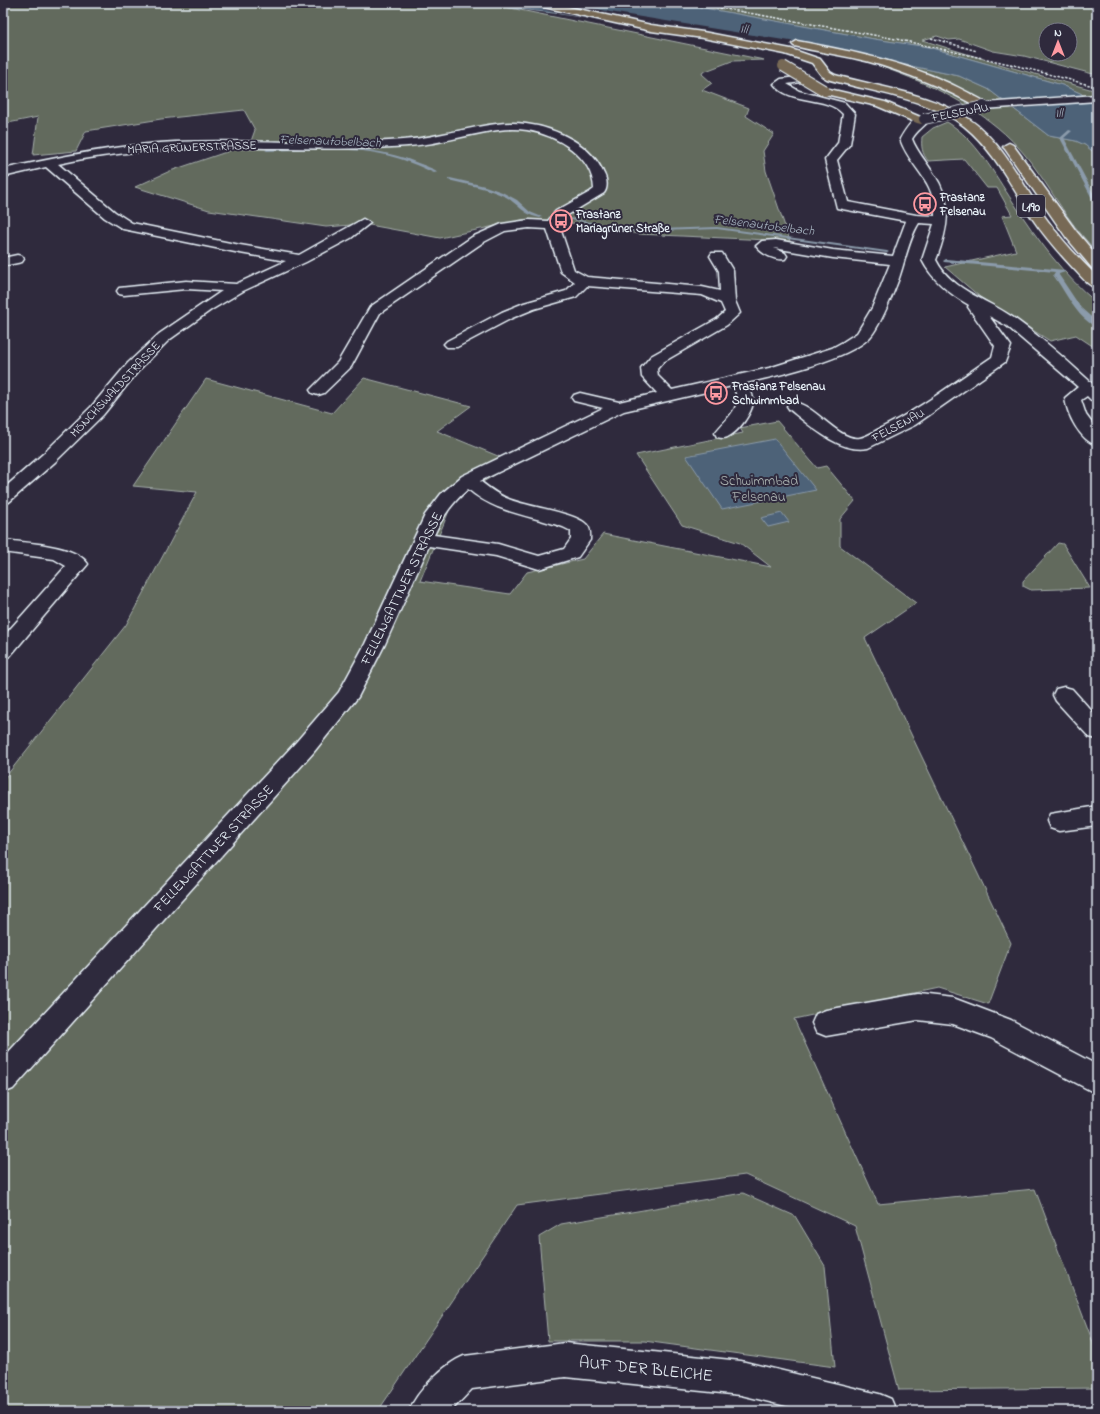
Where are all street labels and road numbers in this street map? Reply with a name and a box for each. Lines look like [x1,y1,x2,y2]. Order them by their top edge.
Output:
street label: FELSENAU [929,99,991,127]
street label: MARIA GRÜNERSTRASSE [127,137,257,159]
road number: L190 [1017,195,1045,217]
street label: MÖNCHSWALDSTRASSE [66,338,165,442]
street label: FELSENAU [868,404,928,448]
street label: FELLENGATTNER STRASSE [356,508,449,670]
street label: FELLENGATTNER STRASSE [148,780,279,918]
street label: AUF DER BLEICHE [578,1350,714,1389]

